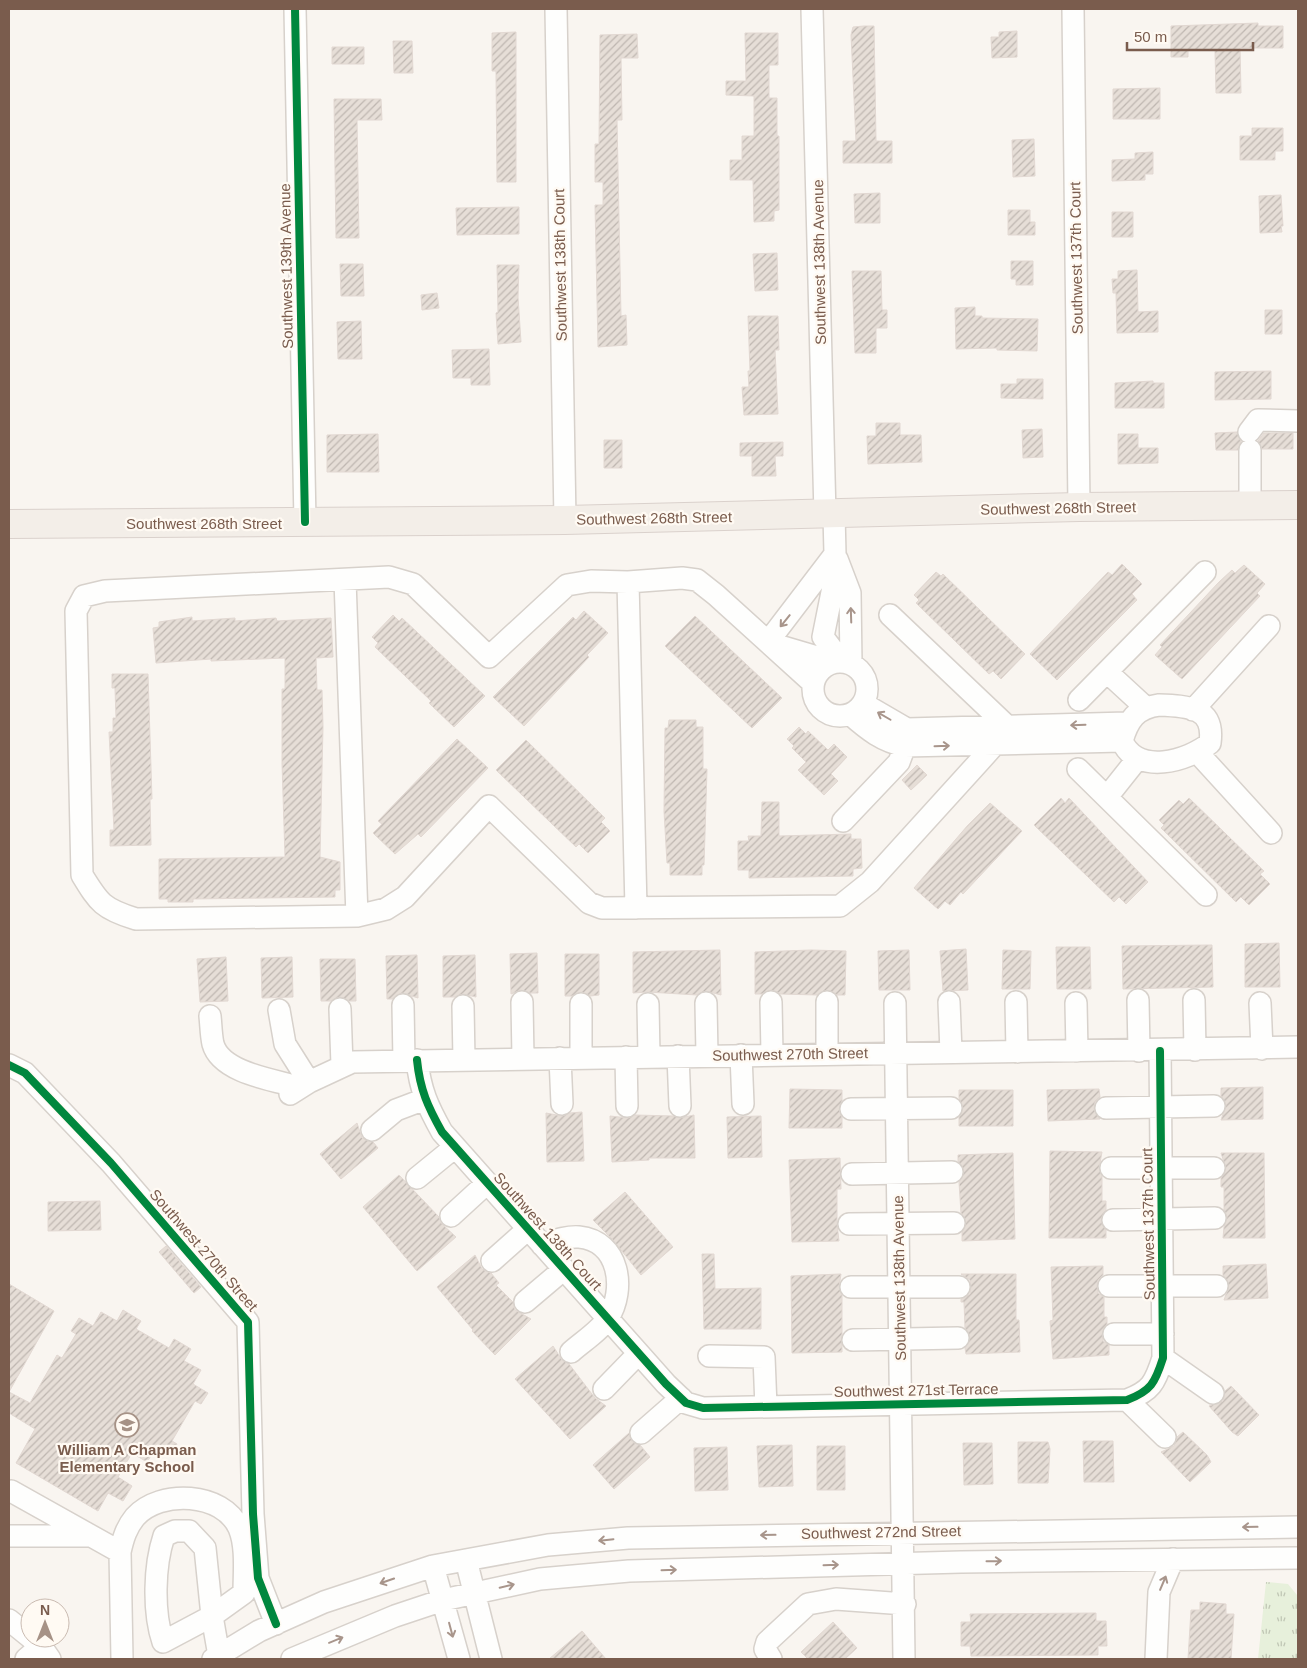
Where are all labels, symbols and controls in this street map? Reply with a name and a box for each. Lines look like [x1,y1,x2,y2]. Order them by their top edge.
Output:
scale bar [1127,20,1253,52]
text: 50 m [1134,28,1167,45]
street label: Southwest 138th Avenue [809,179,829,345]
street label: Southwest 137th Court [1066,181,1086,334]
street label: Southwest 139th Avenue [276,183,296,349]
street label: Southwest 138th Court [550,188,570,341]
street label: Southwest 268th Street [980,498,1137,518]
street label: Southwest 268th Street [576,508,733,528]
street label: Southwest 268th Street [126,515,283,532]
one-way arrow [846,608,855,624]
one-way arrow [780,614,791,627]
one-way arrow [878,710,892,720]
one-way arrow [1070,720,1086,730]
one-way arrow [934,741,950,750]
street label: Southwest 270th Street [712,1044,869,1064]
street label: Southwest 137th Court [1138,1147,1158,1300]
street label: Southwest 138th Court [491,1169,606,1294]
street label: Southwest 270th Street [146,1186,262,1315]
street label: Southwest 138th Avenue [889,1195,909,1361]
street label: Southwest 271st Terrace [833,1380,999,1400]
school or university icon: William A Chapman Elementary School [114,1412,140,1438]
place label: William A Chapman Elementary School [58,1441,196,1475]
street label: Southwest 272nd Street [801,1522,962,1542]
one-way arrow [1242,1522,1258,1532]
one-way arrow [760,1530,776,1540]
one-way arrow [598,1535,614,1545]
one-way arrow [985,1556,1001,1566]
one-way arrow [823,1561,839,1570]
one-way arrow [660,1566,676,1575]
one-way arrow [379,1576,395,1586]
one-way arrow [1159,1576,1169,1591]
one-way arrow [499,1581,515,1590]
north arrow [20,1598,70,1648]
text: N [40,1602,50,1618]
one-way arrow [446,1621,456,1637]
one-way arrow [328,1635,344,1644]

